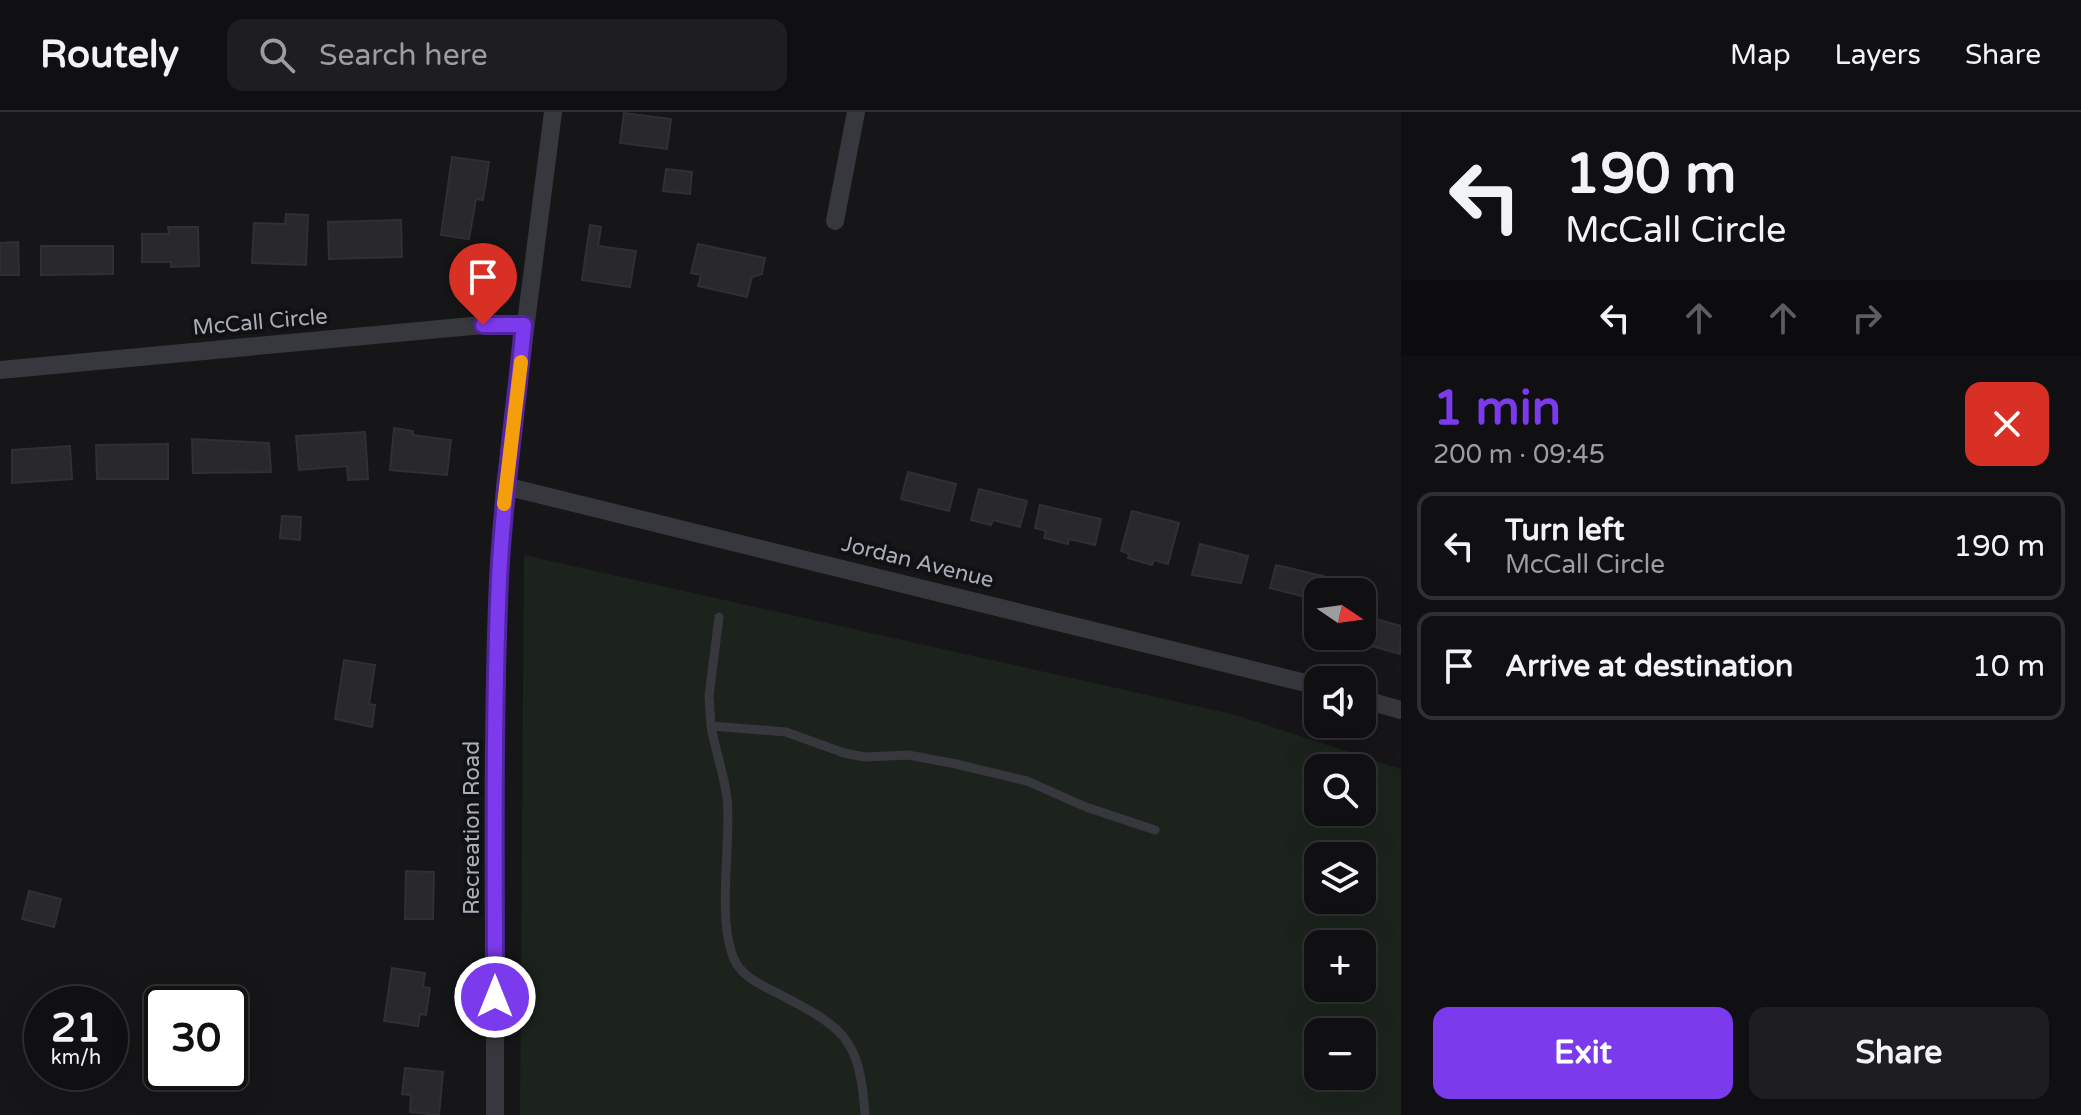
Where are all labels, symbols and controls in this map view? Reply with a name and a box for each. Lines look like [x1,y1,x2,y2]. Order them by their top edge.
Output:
search box [227,19,787,91]
text: Routely [40,32,179,78]
icon: search [255,33,299,77]
text: Search here [319,37,488,74]
text: Map [1730,38,1791,72]
text: Layers [1835,38,1921,72]
text: Share [1965,38,2041,72]
text: 190 m [1565,141,1736,208]
icon: left [1433,144,1537,248]
text: McCall Circle [1565,209,1786,252]
pin [449,243,517,325]
icon: arrive [461,255,505,299]
icon: left [1593,296,1637,340]
icon: ahead [1677,296,1721,340]
icon: ahead [1761,296,1805,340]
icon: right [1845,296,1889,340]
street label: McCall Circle [192,303,329,341]
text: 1 min [1433,380,1561,438]
button: close [1965,382,2049,466]
text: 200 m · 09:45 [1433,439,1605,470]
text: Turn left [1505,512,1624,549]
icon: left [1437,524,1481,568]
text: 190 m [1953,528,2045,565]
street label: Jordan Avenue [839,531,997,593]
text: McCall Circle [1505,549,1665,580]
north arrow [1304,578,1376,650]
map controls [1304,578,1376,1090]
icon: arrive [1437,644,1481,688]
text: Arrive at destination [1505,648,1793,685]
text: 10 m [1972,648,2045,685]
button: sound [1304,666,1376,738]
street label: Recreation Road [459,741,485,915]
button: search [1304,754,1376,826]
button: layers [1304,842,1376,914]
button: + [1304,930,1376,1002]
position arrow [453,955,537,1039]
speed limit sign: 30 [144,986,248,1090]
text: 21 [51,1004,101,1052]
button: Exit [1433,1007,1733,1099]
button: Share [1749,1007,2049,1099]
button: − [1304,1018,1376,1090]
text: km/h [51,1046,101,1070]

